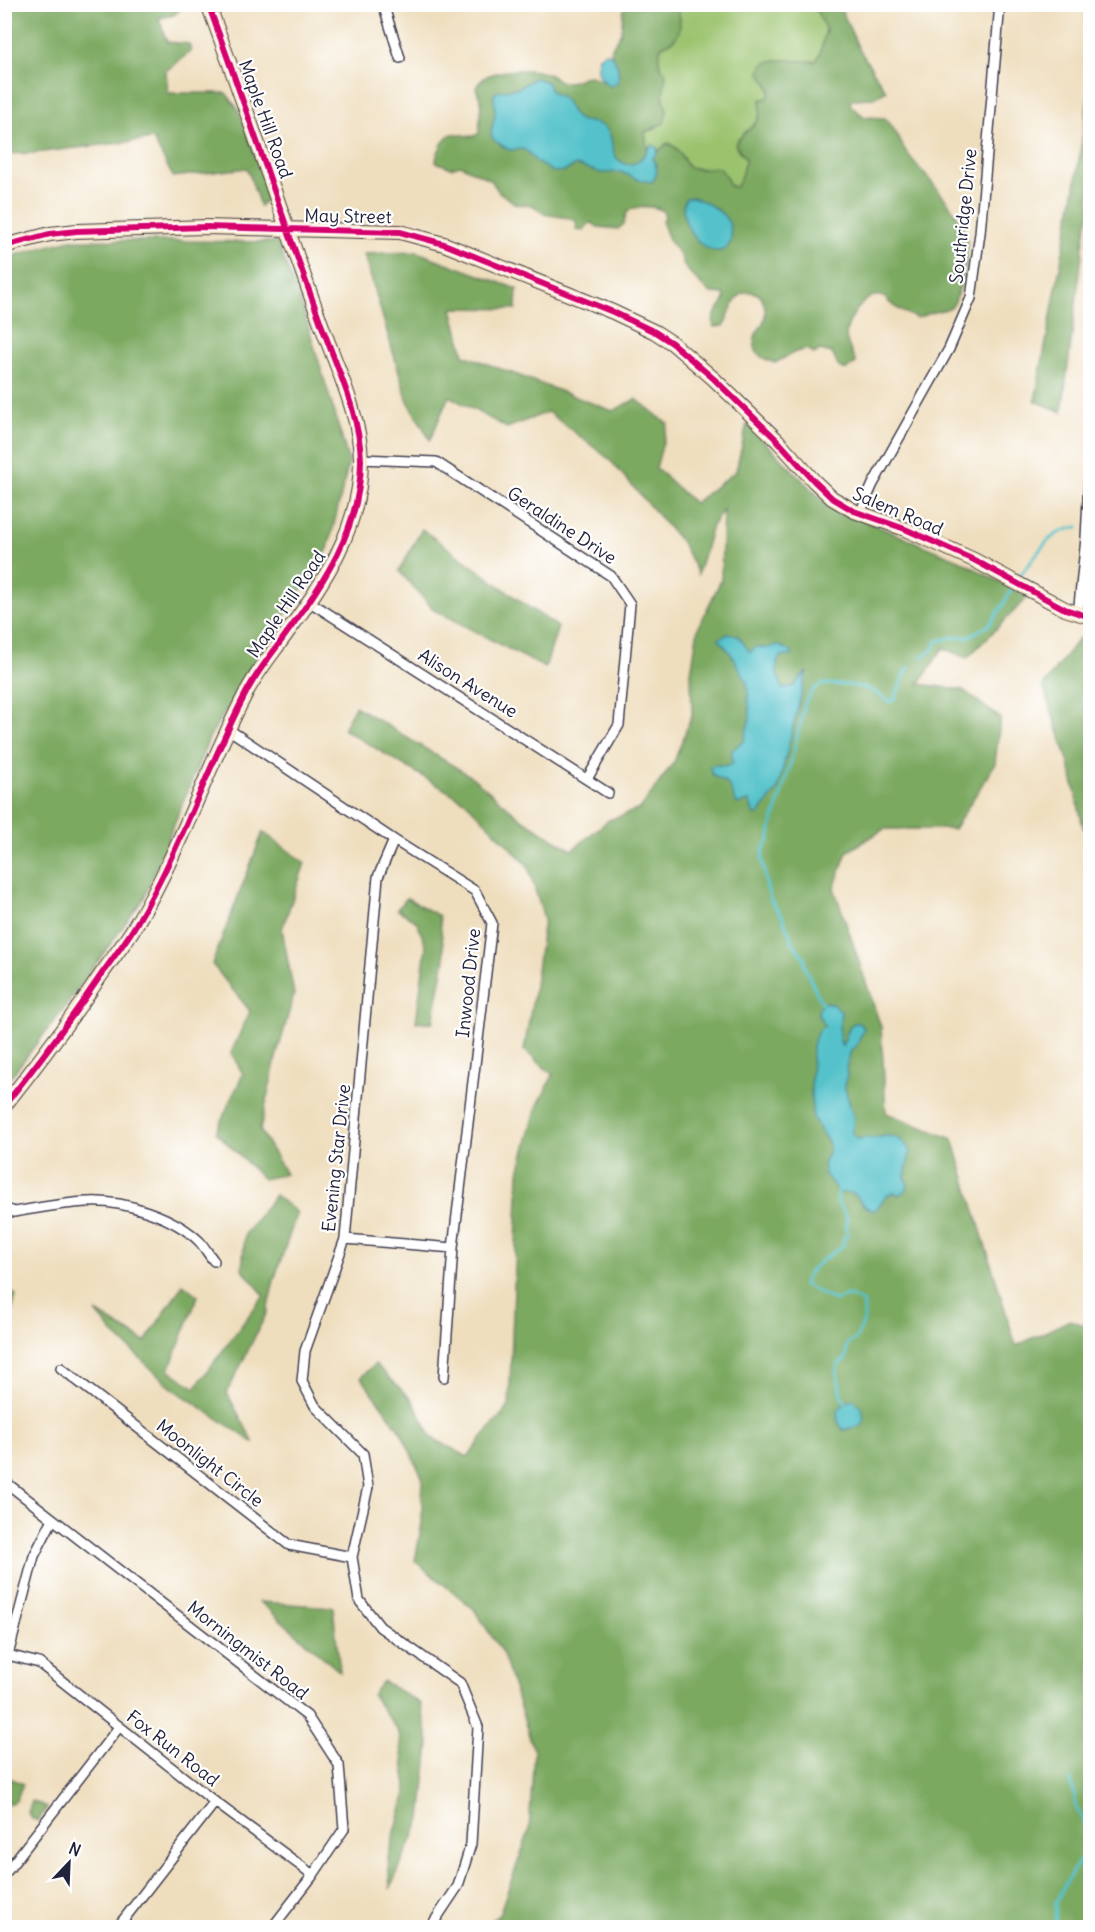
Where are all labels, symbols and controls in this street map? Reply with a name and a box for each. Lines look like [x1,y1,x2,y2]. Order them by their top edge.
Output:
street label: Maple Hill Road [234,57,298,182]
street label: Southridge Drive [944,147,982,285]
street label: May Street [304,204,392,228]
street label: Geraldine Drive [503,481,621,569]
street label: Salem Road [849,482,947,541]
street label: Maple Hill Road [242,546,331,662]
street label: Alison Avenue [414,643,522,723]
street label: Inwood Drive [451,927,485,1039]
street label: Evening Star Drive [317,1083,355,1233]
street label: Moonlight Circle [152,1414,268,1512]
street label: Morningmist Road [183,1596,313,1705]
street label: Fox Run Road [122,1705,224,1792]
north arrow [39,1833,99,1893]
text: N [66,1838,84,1861]

